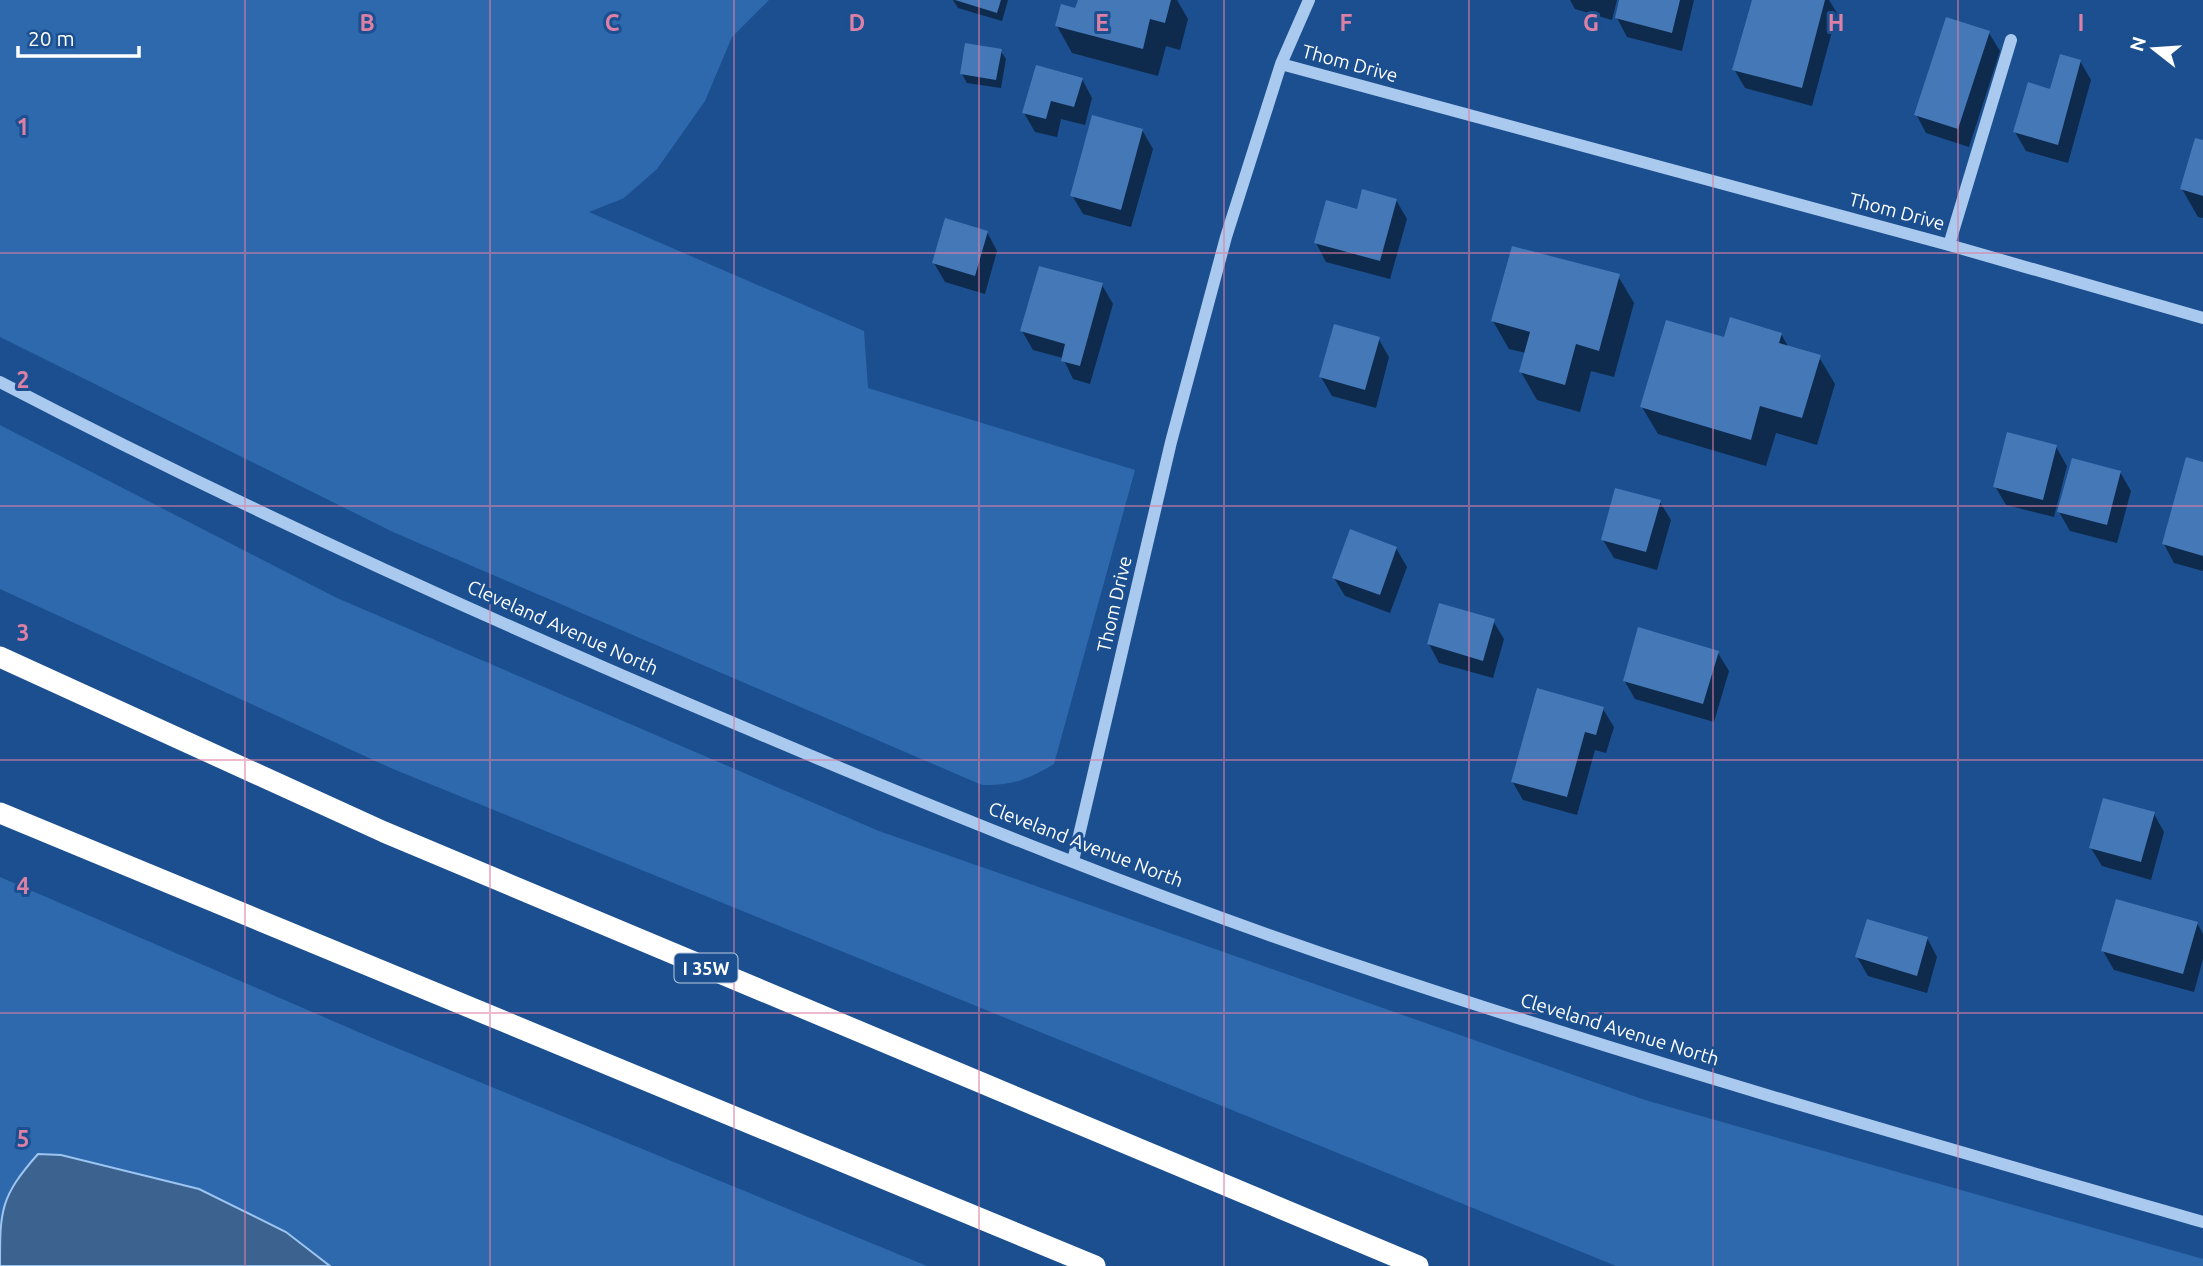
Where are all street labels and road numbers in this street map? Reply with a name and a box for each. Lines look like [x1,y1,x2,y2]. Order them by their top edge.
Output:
street label: Thom Drive [1300,40,1400,86]
street label: Thom Drive [1847,188,1947,234]
street label: Thom Drive [1092,554,1136,654]
street label: Cleveland Avenue North [464,575,662,679]
street label: Cleveland Avenue North [986,797,1186,891]
road number: I 35W [674,953,738,982]
street label: Cleveland Avenue North [1518,988,1722,1070]

